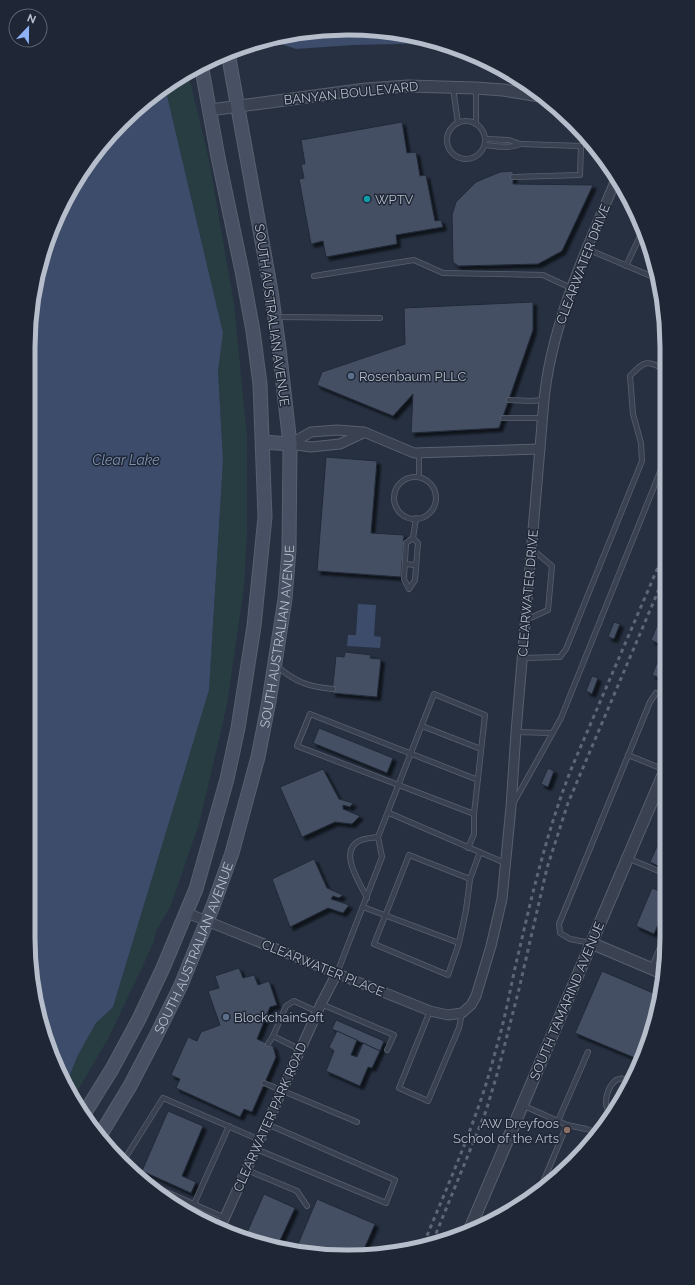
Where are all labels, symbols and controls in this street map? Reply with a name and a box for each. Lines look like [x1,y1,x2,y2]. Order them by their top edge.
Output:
north arrow [8,8,48,48]
text: N [25,12,38,27]
street label: BANYAN BOULEVARD [283,78,419,108]
place label: WPTV [375,192,414,207]
marker: WPTV [362,194,372,204]
street label: CLEARWATER DRIVE [553,202,613,326]
street label: SOUTH AUSTRALIAN AVENUE [252,223,292,407]
place label: Rosenbaum PLLC [359,369,466,384]
marker: Rosenbaum PLLC [346,371,356,381]
water label: Clear Lake [92,452,160,468]
street label: CLEARWATER DRIVE [515,529,541,657]
street label: SOUTH AUSTRALIAN AVENUE [256,545,297,729]
street label: SOUTH AUSTRALIAN AVENUE [151,860,236,1036]
street label: SOUTH TAMARIND AVENUE [527,920,607,1082]
street label: CLEARWATER PLACE [260,937,387,999]
place label: BlockchainSoft [234,1010,325,1025]
marker: BlockchainSoft [221,1012,231,1022]
street label: CLEARWATER PARK ROAD [230,1040,310,1194]
place label: AW Dreyfoos School of the Arts [453,1116,559,1146]
marker: AW Dreyfoos School of the Arts [562,1125,572,1135]

